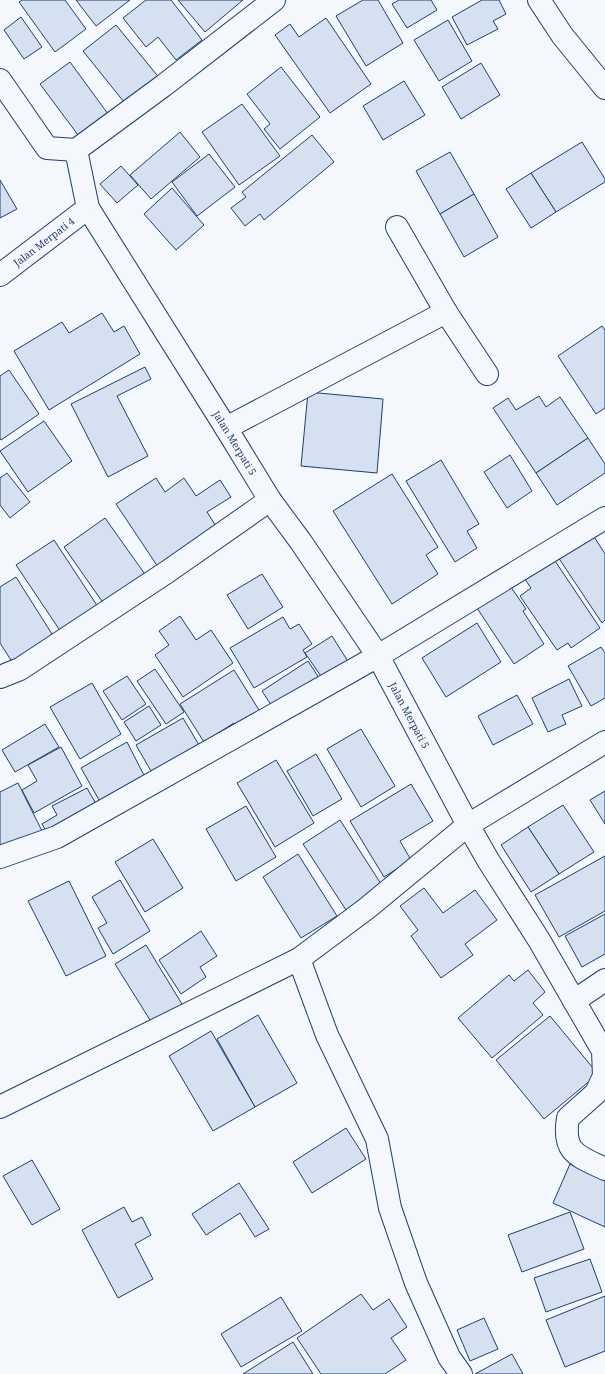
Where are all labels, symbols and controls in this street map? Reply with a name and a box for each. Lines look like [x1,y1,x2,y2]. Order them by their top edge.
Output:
street label: Jalan Merpati 4 [10,214,77,270]
street label: Jalan Merpati 5 [209,407,260,478]
street label: Jalan Merpati 5 [386,679,433,751]

